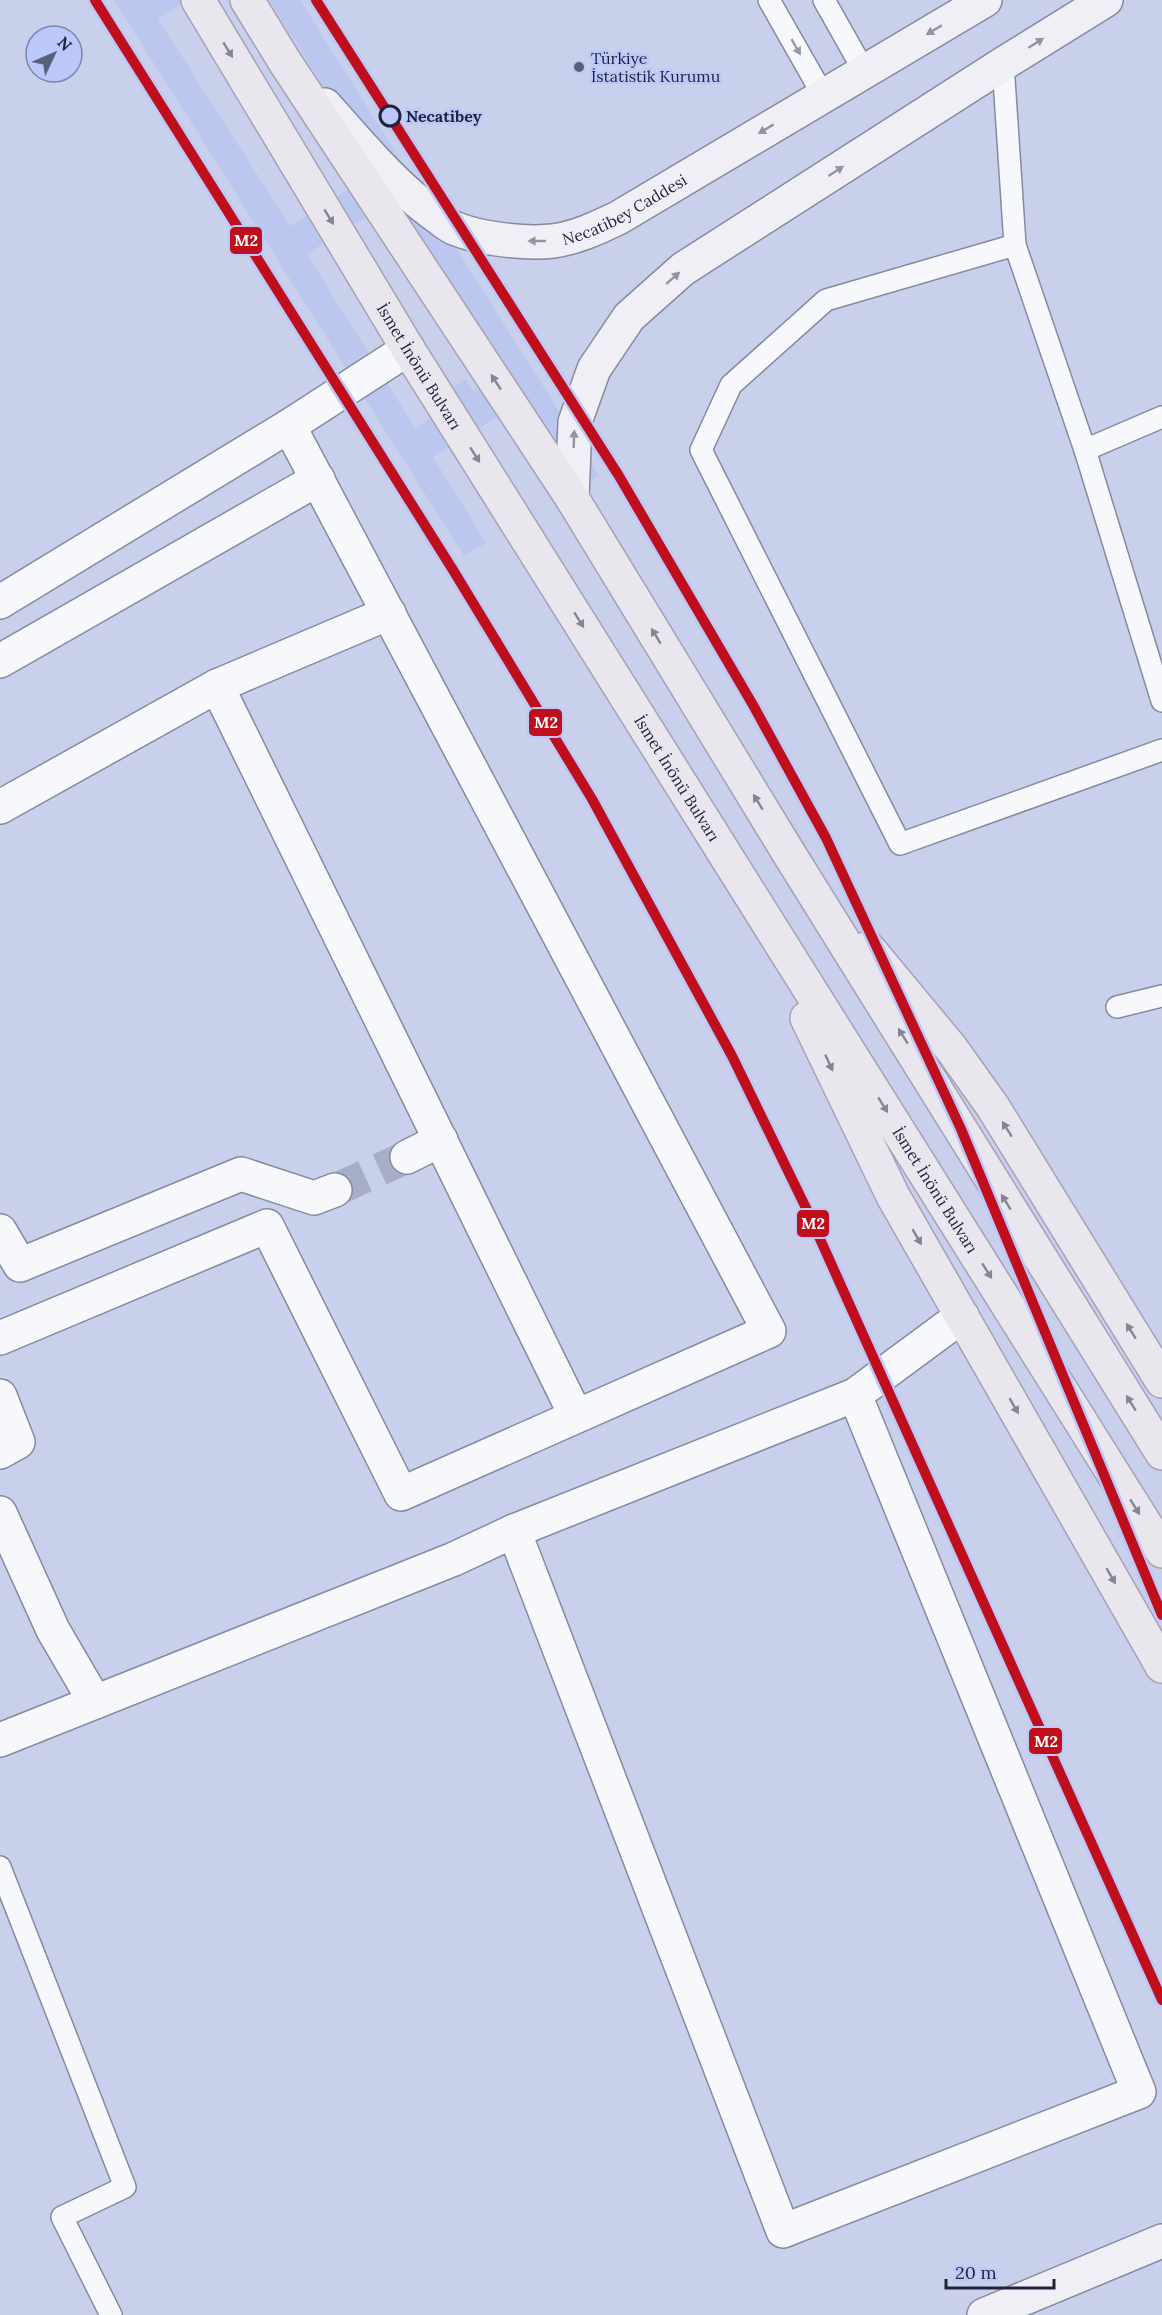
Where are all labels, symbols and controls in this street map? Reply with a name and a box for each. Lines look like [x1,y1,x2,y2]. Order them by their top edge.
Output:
north arrow [24,24,84,84]
one-way arrow [925,25,942,35]
text: N [53,32,76,55]
one-way arrow [1028,38,1044,49]
one-way arrow [791,39,801,56]
one-way arrow [223,42,234,58]
place label: Türkiye İstatistik Kurumu [591,48,721,86]
marker: Türkiye İstatistik Kurumu [572,60,586,74]
marker: Necatibey [379,105,401,127]
place label: Necatibey [406,106,482,126]
one-way arrow [757,124,774,134]
one-way arrow [828,166,844,177]
street label: Necatibey Caddesi [560,170,690,249]
one-way arrow [323,209,334,225]
line badge: M2 [229,226,263,255]
text: M2 [234,230,258,250]
one-way arrow [528,236,547,246]
one-way arrow [665,272,680,285]
street label: İsmet İnönü Bulvarı [373,299,466,433]
one-way arrow [491,374,502,390]
one-way arrow [569,430,579,449]
one-way arrow [469,447,480,463]
one-way arrow [573,612,584,628]
one-way arrow [651,628,662,644]
line badge: M2 [528,708,563,737]
street label: İsmet İnönü Bulvarı [630,711,724,845]
text: M2 [534,712,558,732]
one-way arrow [752,794,763,810]
one-way arrow [897,1028,908,1045]
one-way arrow [825,1055,834,1072]
one-way arrow [878,1097,889,1114]
one-way arrow [1001,1121,1012,1137]
street label: İsmet İnönü Bulvarı [888,1123,983,1257]
one-way arrow [1000,1194,1011,1210]
line badge: M2 [796,1209,830,1238]
text: M2 [801,1213,825,1233]
one-way arrow [912,1229,922,1246]
one-way arrow [981,1263,992,1279]
one-way arrow [1126,1323,1137,1339]
one-way arrow [1126,1395,1137,1411]
one-way arrow [1009,1398,1019,1415]
one-way arrow [1129,1499,1140,1515]
one-way arrow [1106,1568,1116,1585]
line badge: M2 [1028,1727,1063,1755]
text: M2 [1034,1731,1058,1751]
scale bar [946,2252,1054,2290]
text: 20 m [955,2261,997,2284]

